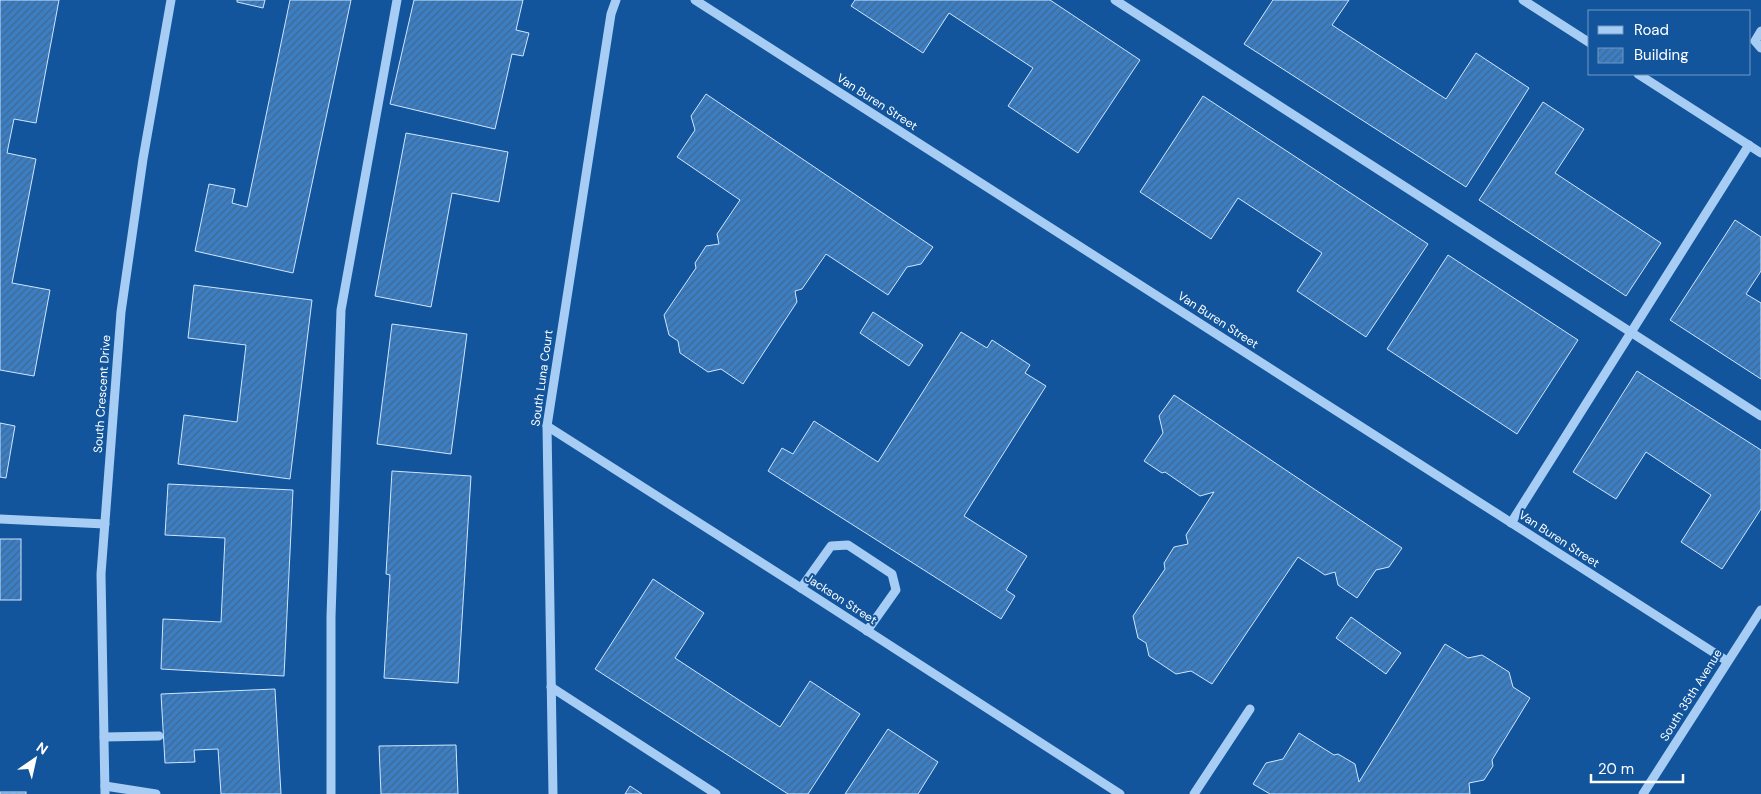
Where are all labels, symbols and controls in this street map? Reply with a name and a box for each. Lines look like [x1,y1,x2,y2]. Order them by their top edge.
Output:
legend [1588,10,1751,75]
text: Road [1634,20,1669,40]
text: Building [1634,45,1689,65]
street label: Van Buren Street [834,70,921,134]
street label: Van Buren Street [1175,288,1262,352]
street label: South Luna Court [527,328,557,427]
street label: South Crescent Drive [90,334,114,454]
street label: Van Buren Street [1516,507,1603,571]
street label: Jackson Street [802,570,880,628]
street label: South 35th Avenue [1656,646,1726,744]
north arrow [10,734,60,784]
text: N [33,738,52,759]
scale bar [1591,752,1684,784]
text: 20 m [1598,759,1634,779]

